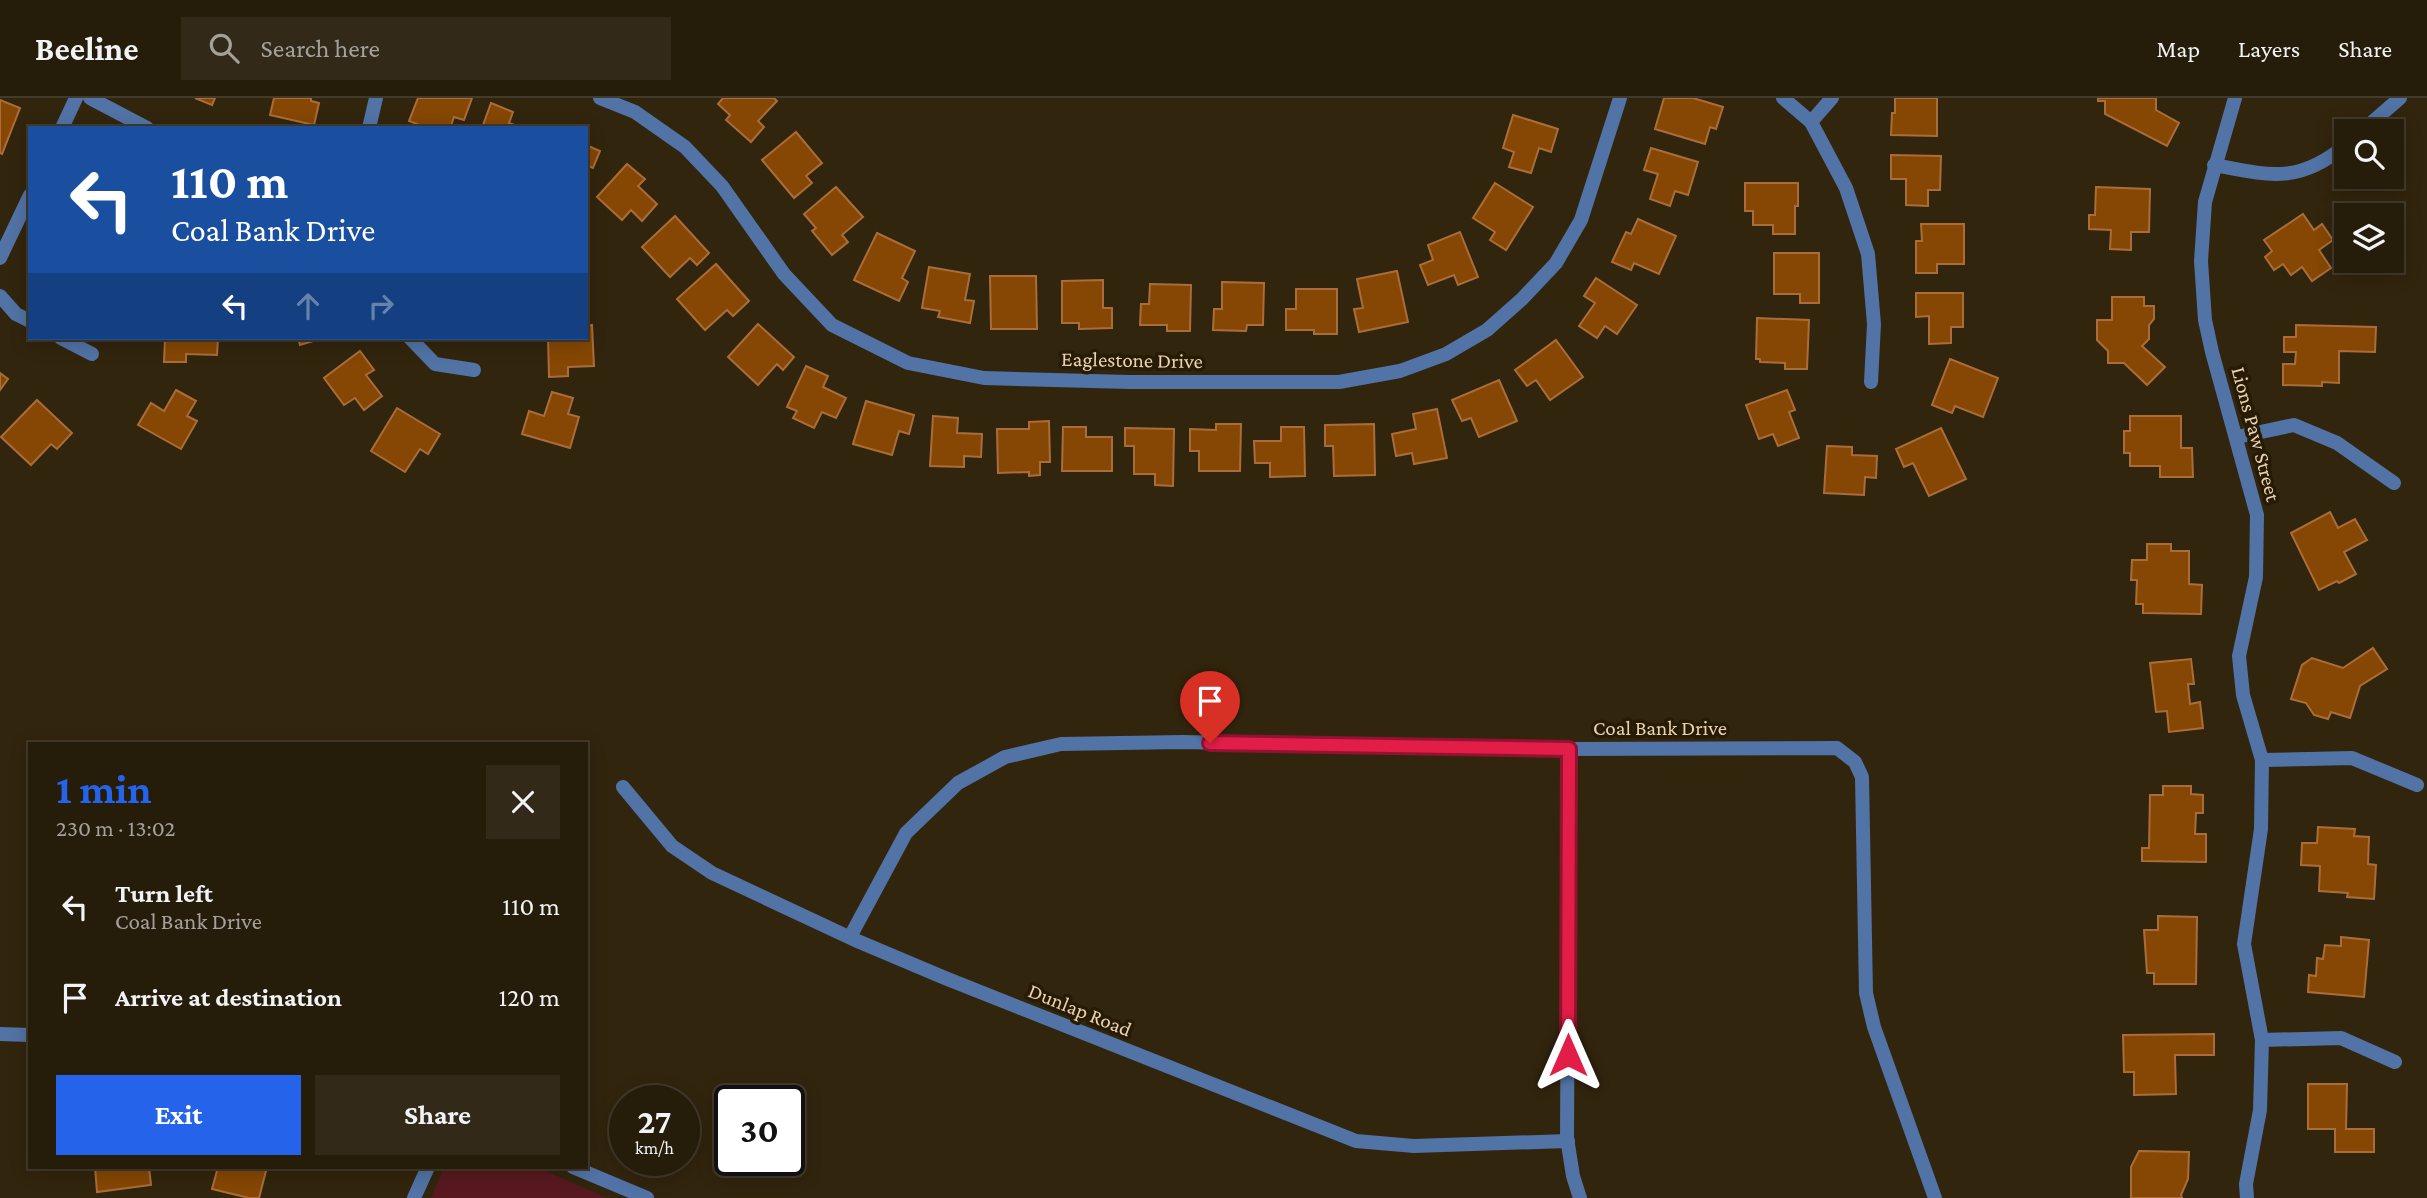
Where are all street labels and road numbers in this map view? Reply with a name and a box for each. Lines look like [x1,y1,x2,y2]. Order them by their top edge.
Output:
street label: Eaglestone Drive [1061,347,1203,373]
street label: Lions Paw Street [2227,364,2286,505]
street label: Coal Bank Drive [1593,716,1727,740]
street label: Dunlap Road [1025,978,1135,1042]

